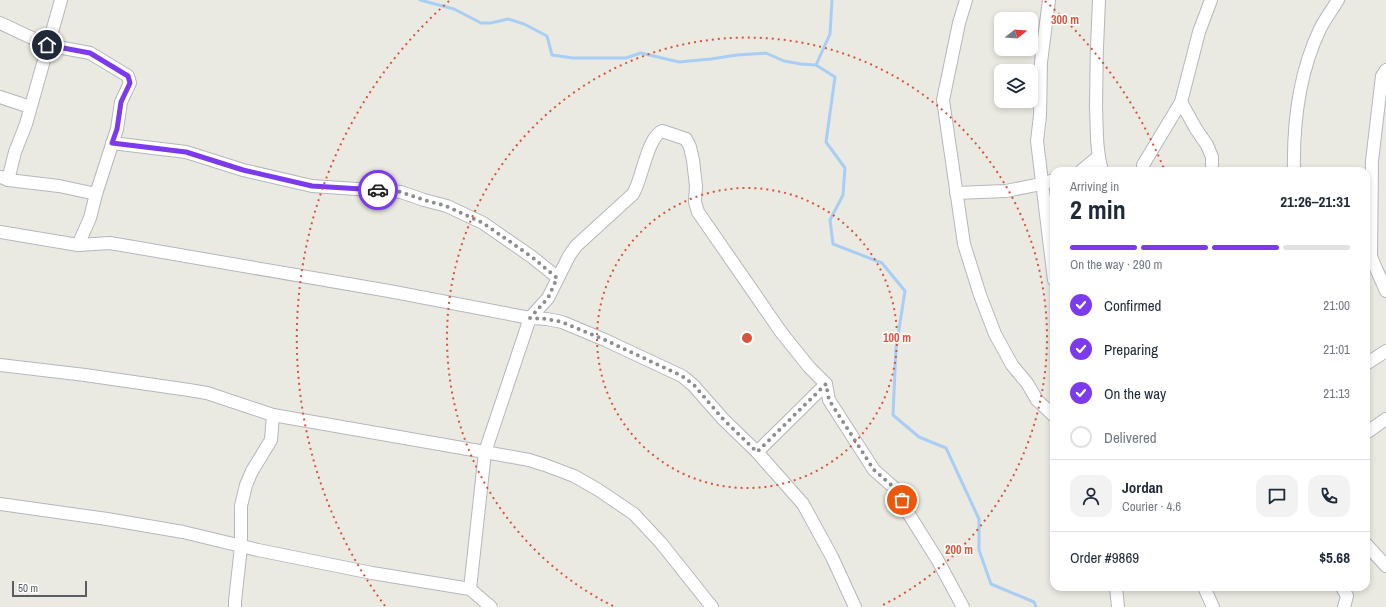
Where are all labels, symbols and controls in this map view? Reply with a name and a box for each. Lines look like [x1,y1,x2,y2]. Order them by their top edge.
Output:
north arrow [994,12,1038,56]
map controls [994,12,1038,108]
text: 300 m [1051,12,1079,28]
pin [30,28,64,62]
icon: home [36,34,58,56]
button: layers [994,64,1038,108]
courier [358,170,398,210]
text: Arriving in [1070,178,1119,195]
icon: car [367,179,389,201]
text: 21:26–21:31 [1280,191,1350,212]
text: 2 min [1070,192,1126,227]
text: On the way · 290 m [1070,256,1162,273]
icon: check [1070,294,1092,316]
text: Confirmed [1104,295,1161,316]
text: 21:00 [1323,297,1350,314]
text: 100 m [883,330,911,346]
centre of rings [740,331,754,345]
icon: check [1070,338,1092,360]
text: Preparing [1104,339,1158,360]
text: 21:01 [1323,341,1350,358]
icon: check [1070,382,1092,404]
text: On the way [1104,383,1166,404]
text: 21:13 [1323,385,1350,402]
text: Delivered [1104,427,1157,448]
button: person [1070,475,1112,517]
button: chat [1256,475,1298,517]
button: phone [1308,475,1350,517]
text: Jordan [1122,477,1163,498]
pin [885,483,919,517]
icon: bag [891,489,913,511]
text: Courier · 4.6 [1122,498,1181,515]
text: 200 m [945,542,973,558]
text: Order #9869 [1070,547,1139,568]
text: $5.68 [1319,547,1350,568]
scale bar [12,579,87,598]
text: 50 m [18,581,38,595]

